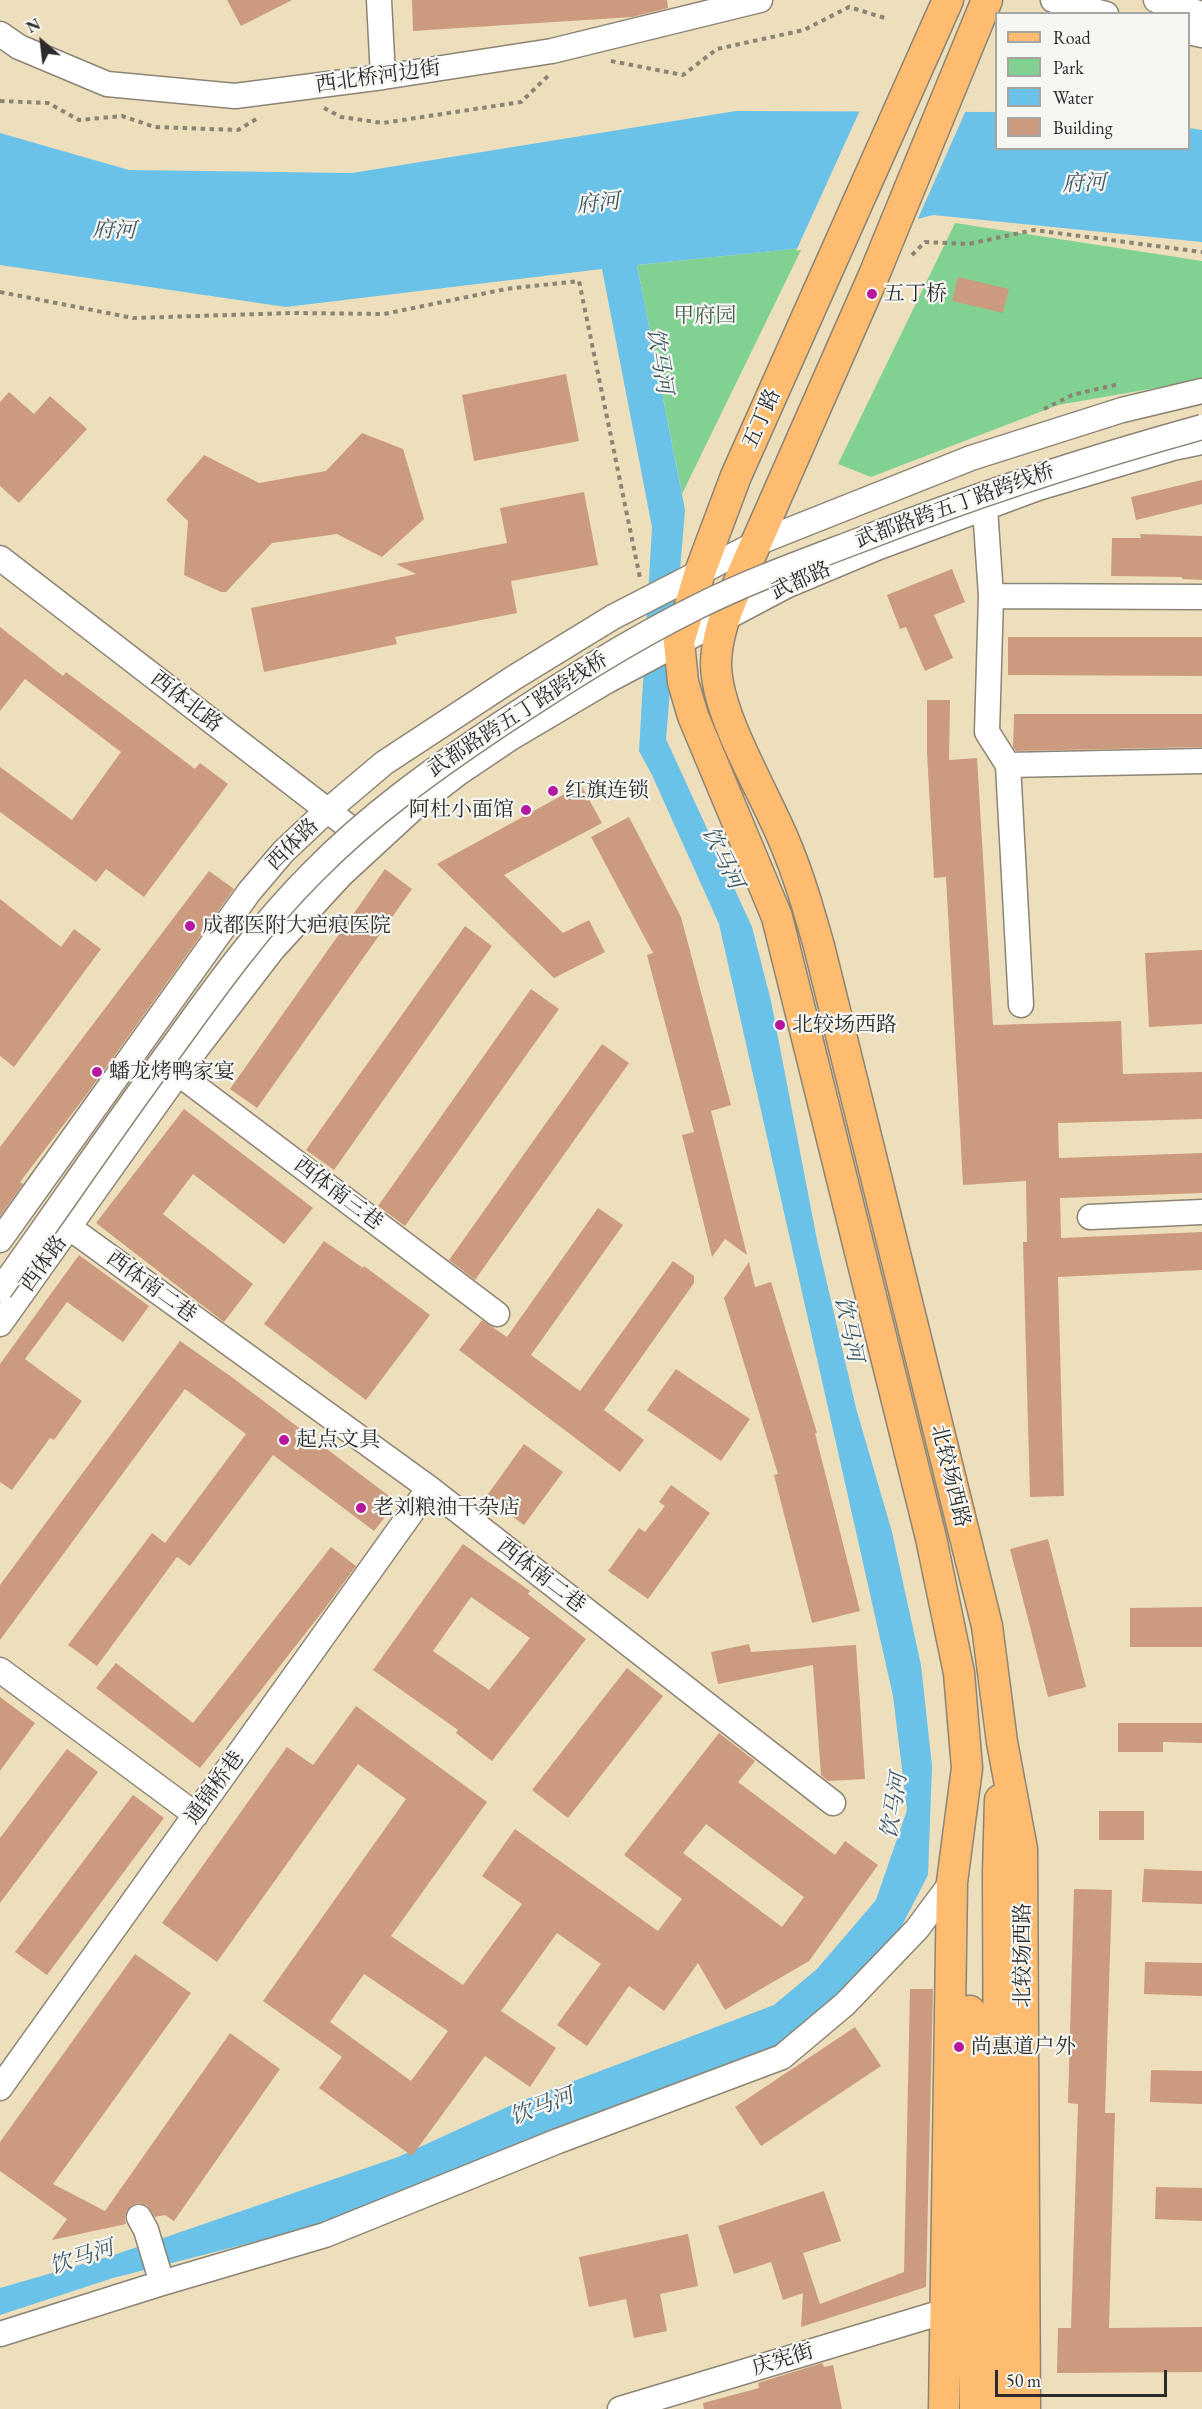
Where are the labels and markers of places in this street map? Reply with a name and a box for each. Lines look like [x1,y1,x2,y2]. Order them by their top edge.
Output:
place label: 五丁桥 [884,281,947,307]
marker: 五丁桥 [865,287,879,301]
place label: 红旗连锁 [565,778,649,804]
marker: 红旗连锁 [546,784,560,798]
place label: 阿杜小面馆 [409,797,514,823]
marker: 阿杜小面馆 [519,803,533,817]
place label: 成都医附大疤痕医院 [202,913,391,939]
marker: 成都医附大疤痕医院 [183,919,197,933]
place label: 北较场西路 [792,1012,897,1038]
marker: 北较场西路 [773,1018,787,1032]
place label: 蟠龙烤鸭家宴 [109,1059,235,1085]
marker: 蟠龙烤鸭家宴 [90,1065,104,1079]
place label: 起点文具 [296,1427,380,1453]
marker: 起点文具 [277,1433,291,1447]
place label: 老刘粮油干杂店 [373,1495,520,1521]
marker: 老刘粮油干杂店 [354,1501,368,1515]
place label: 尚惠道户外 [971,2034,1076,2060]
marker: 尚惠道户外 [952,2040,966,2054]

